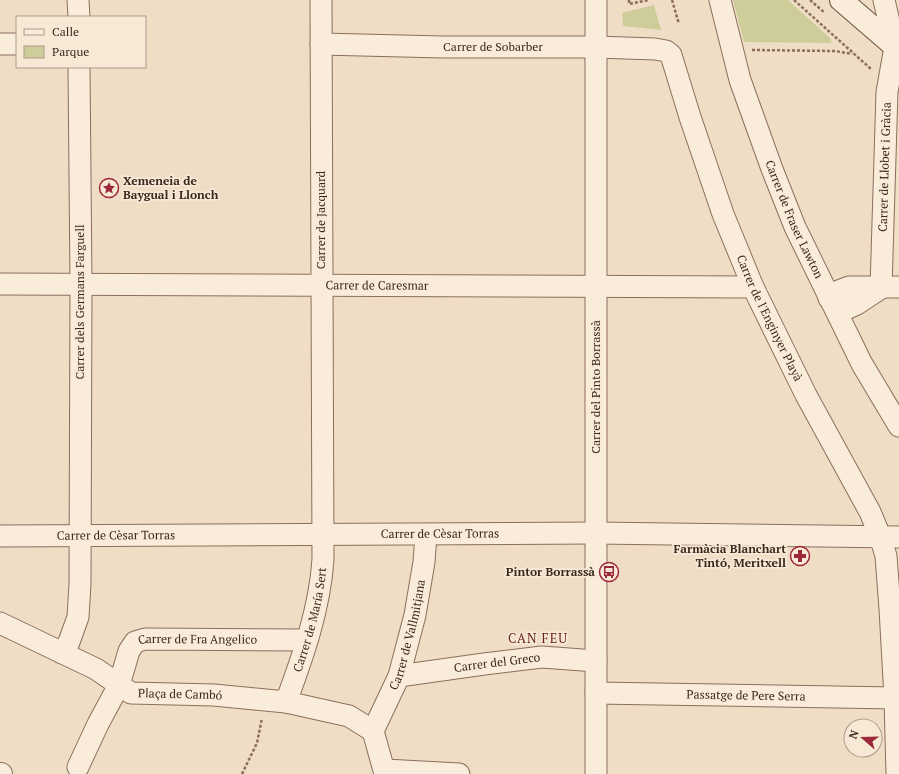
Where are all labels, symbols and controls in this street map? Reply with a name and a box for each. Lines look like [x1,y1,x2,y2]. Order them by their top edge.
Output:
legend [16,16,146,68]
text: Calle [52,24,79,39]
street label: Carrer de Sobarber [443,39,543,54]
text: Parque [52,44,89,59]
street label: Carrer de Llobet i Gràcia [875,102,894,232]
street label: Carrer de Fraser Lawton [762,158,827,281]
street label: Carrer de Jacquard [313,170,328,269]
place label: Xemeneia de Baygual i Llonch [123,173,219,202]
place icon: Xemeneia de Baygual i Llonch [98,177,120,199]
street label: Carrer dels Germans Farguell [72,224,87,380]
street label: Carrer de l'Enginyer Playà [734,253,806,384]
street label: Carrer de Caresmar [326,277,429,293]
street label: Carrer del Pinto Borrassà [588,320,603,454]
street label: Carrer de Cèsar Torras [381,525,499,541]
street label: Carrer de Cèsar Torras [57,527,175,543]
place label: Farmàcia Blanchart Tintó, Meritxell [673,541,786,570]
pharmacy icon: Farmàcia Blanchart Tintó, Meritxell [789,545,811,567]
bus stop icon: Pintor Borrassà [598,561,620,583]
place label: Pintor Borrassà [506,564,595,579]
street label: Carrer de María Sert [289,566,329,674]
street label: Carrer de Vallmitjana [386,578,428,692]
district label: CAN FEU [508,629,568,647]
street label: Carrer de Fra Angelico [136,631,258,648]
street label: Carrer del Greco [453,649,541,675]
street label: Plaça de Cambó [138,685,223,703]
street label: Passatge de Pere Serra [686,687,806,704]
north arrow [843,718,883,758]
text: N [846,728,862,741]

